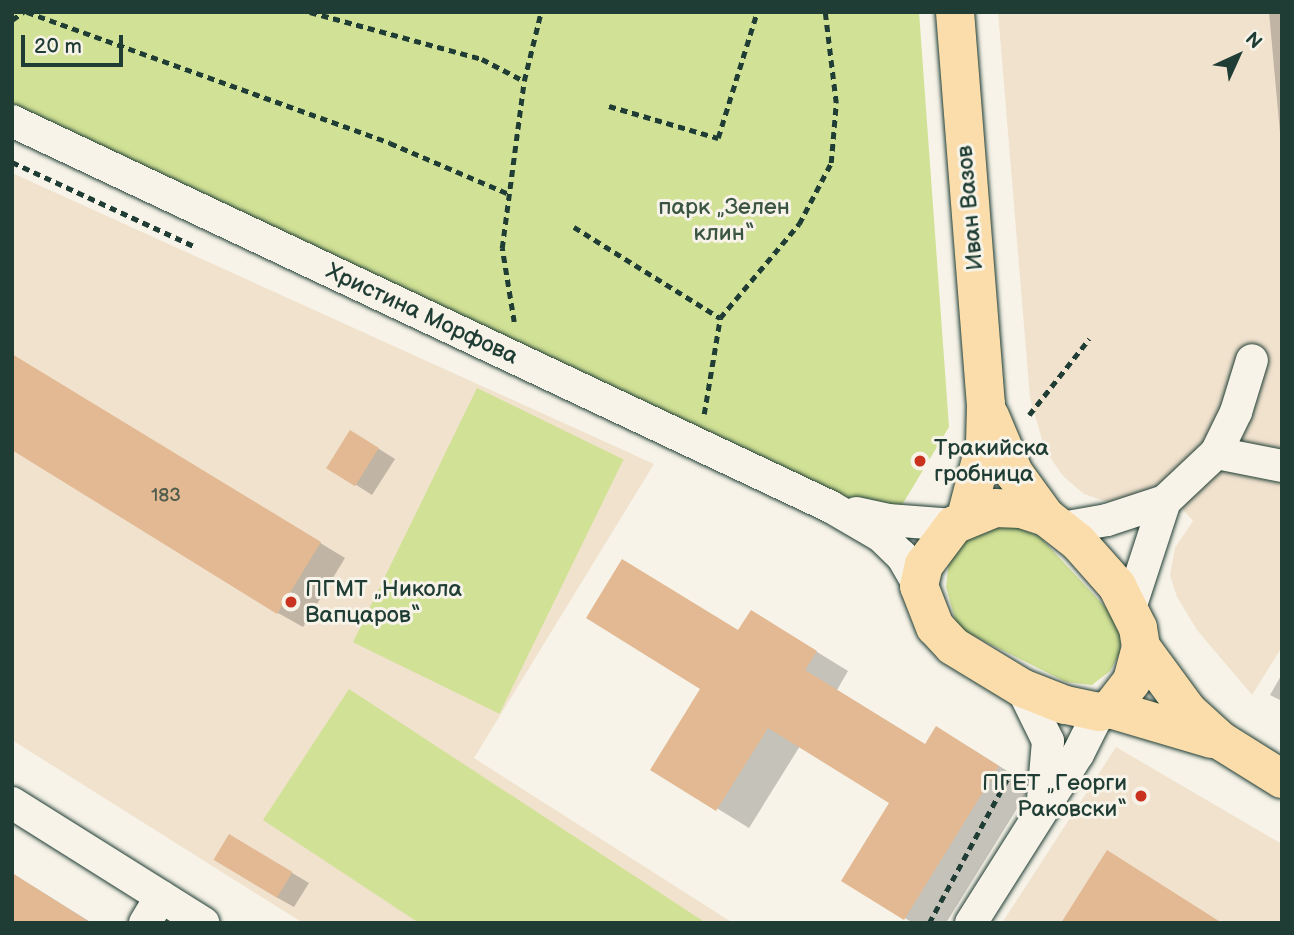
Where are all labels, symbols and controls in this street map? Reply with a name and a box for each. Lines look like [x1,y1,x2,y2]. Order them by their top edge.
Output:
scale bar [24,21,126,65]
north arrow [1203,21,1273,91]
text: N [1240,28,1266,54]
text: 20 m [34,34,82,59]
street label: Иван Вазов [951,144,989,272]
park label: парк „Зелен клин“ [658,193,790,247]
street label: Христина Морфова [322,257,522,371]
place label: Тракийска гробница [934,434,1049,488]
marker: Тракийска гробница [912,453,928,469]
house number: 183 [151,485,181,507]
place label: ПГМТ „Никола Вапцаров“ [305,575,462,629]
marker: ПГМТ „Никола Вапцаров“ [283,594,299,610]
place label: ПГЕТ „Георги Раковски“ [982,769,1127,823]
marker: ПГЕТ „Георги Раковски“ [1133,788,1149,804]

